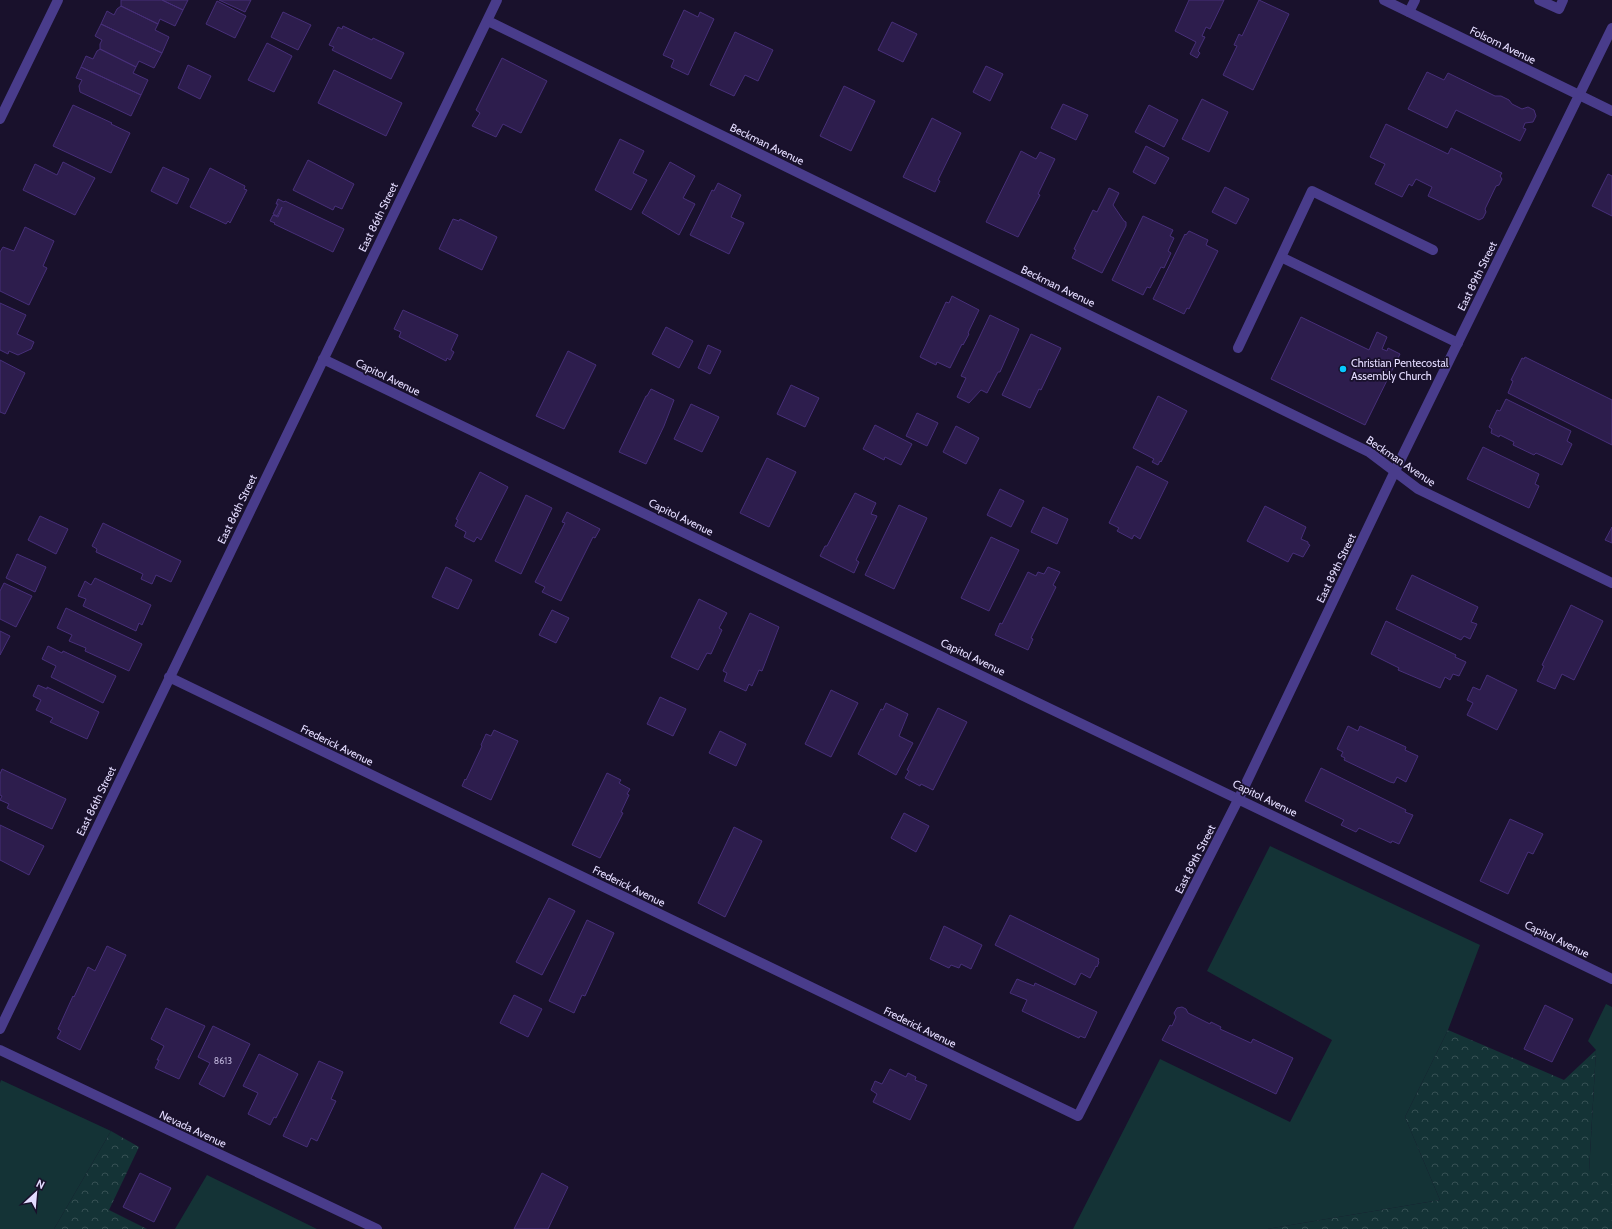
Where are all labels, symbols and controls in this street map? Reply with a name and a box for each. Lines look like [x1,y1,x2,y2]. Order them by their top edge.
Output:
street label: Folsom Avenue [1468,23,1539,67]
street label: Beckman Avenue [728,120,807,168]
street label: East 86th Street [355,180,401,254]
street label: East 89th Street [1454,239,1500,313]
street label: Beckman Avenue [1019,262,1098,310]
street label: Capitol Avenue [353,355,423,399]
place label: Christian Pentecostal Assembly Church [1351,356,1449,383]
marker: Christian Pentecostal Assembly Church [1338,364,1348,374]
street label: Beckman Avenue [1364,433,1439,490]
street label: East 86th Street [214,472,260,546]
street label: Capitol Avenue [646,495,716,539]
street label: East 89th Street [1313,531,1359,605]
street label: Capitol Avenue [938,635,1008,679]
street label: Frederick Avenue [298,721,376,769]
street label: East 86th Street [73,764,119,838]
street label: Capitol Avenue [1230,776,1300,820]
street label: East 89th Street [1172,822,1218,896]
street label: Frederick Avenue [590,862,668,910]
street label: Capitol Avenue [1522,917,1592,961]
street label: Frederick Avenue [881,1003,959,1051]
house number: 8613 [214,1055,232,1066]
street label: Nevada Avenue [157,1107,229,1151]
north arrow [16,1173,56,1213]
text: N [34,1176,47,1192]

